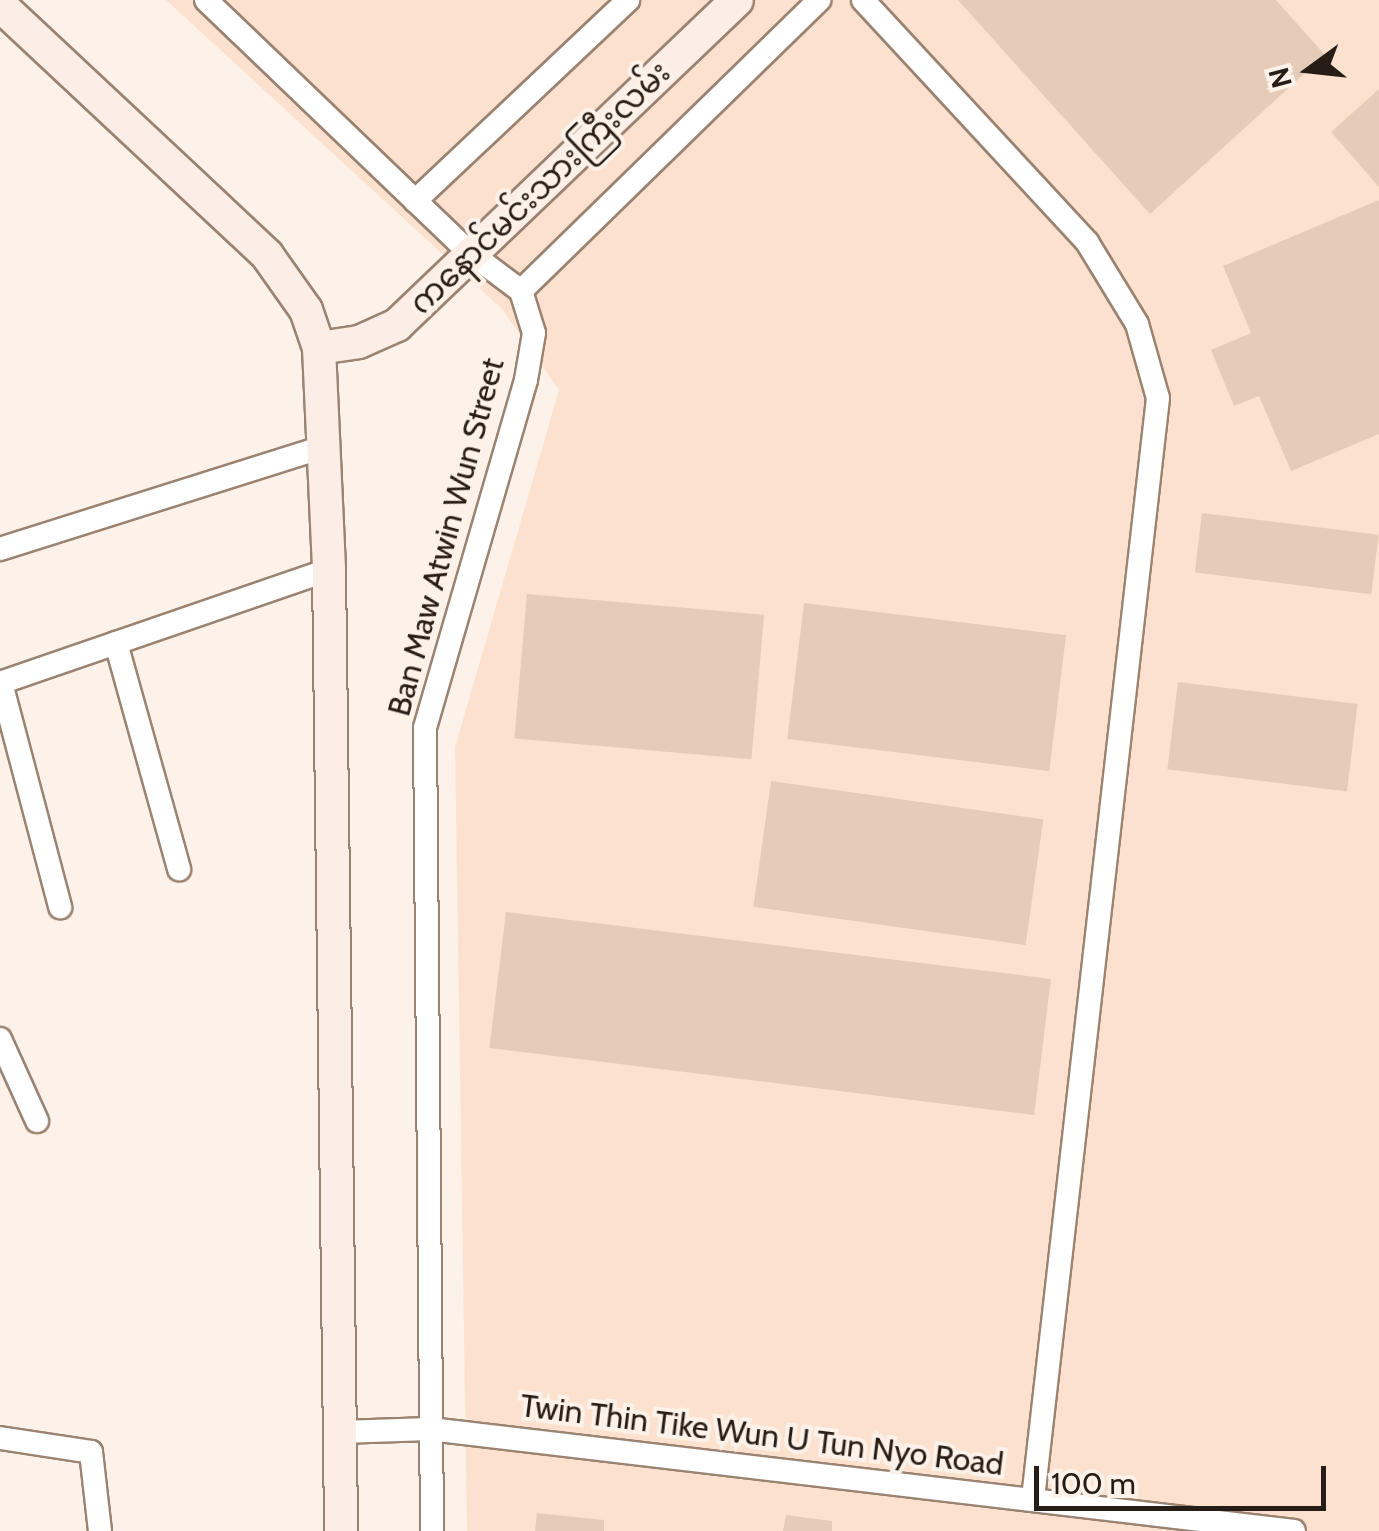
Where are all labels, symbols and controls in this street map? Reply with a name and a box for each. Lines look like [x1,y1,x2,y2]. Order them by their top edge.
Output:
north arrow [1259,20,1359,120]
street label: ကနောင်မင်းသားကြီးလမ်း [402,53,678,323]
text: N [1261,64,1299,92]
street label: Ban Maw Atwin Wun Street [380,354,512,720]
street label: Twin Thin Tike Wun U Tun Nyo Road [518,1386,1006,1484]
scale bar [1039,1446,1332,1508]
text: 100 m [1051,1465,1136,1502]

